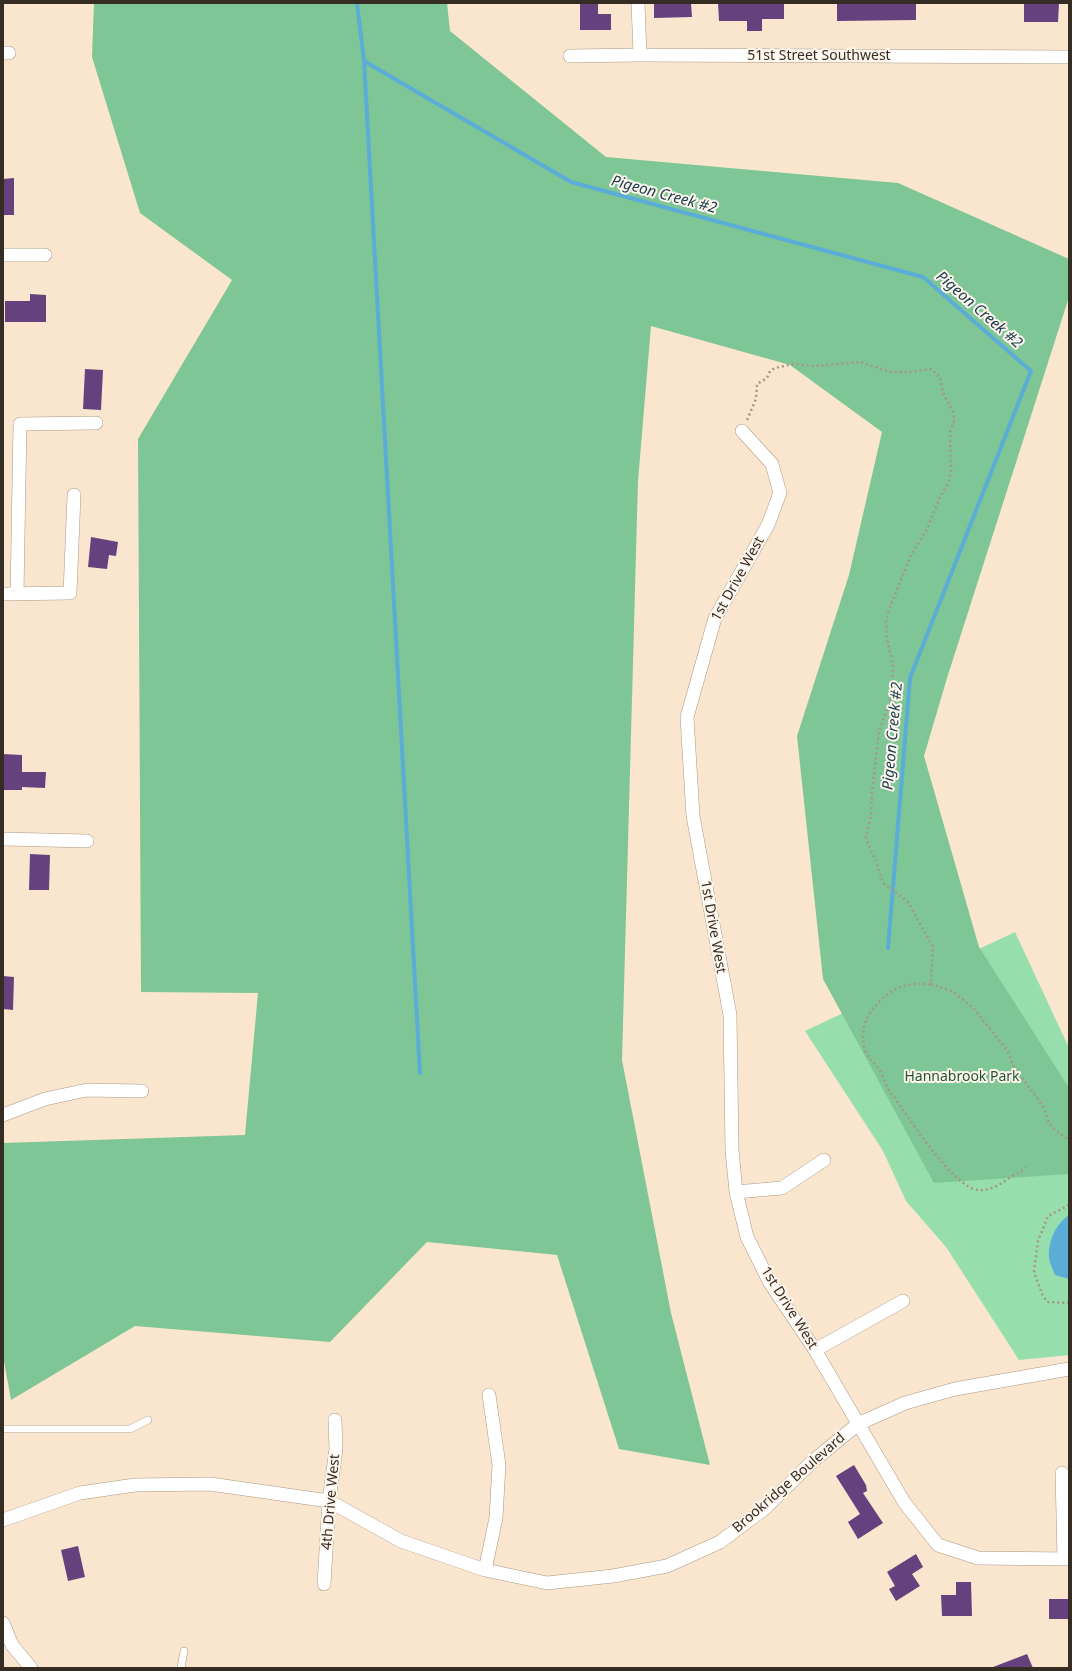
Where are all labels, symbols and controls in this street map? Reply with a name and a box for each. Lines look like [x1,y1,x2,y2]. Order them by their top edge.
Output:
street label: 51st Street Southwest [747,48,891,64]
water label: Pigeon Creek #2 [609,172,719,218]
water label: Pigeon Creek #2 [932,268,1026,352]
street label: 1st Drive West [708,534,768,624]
water label: Pigeon Creek #2 [879,681,907,791]
street label: 1st Drive West [697,879,729,975]
park label: Hannabrook Park [904,1069,1020,1085]
street label: 1st Drive West [757,1264,821,1352]
street label: Brookridge Boulevard [729,1430,849,1536]
street label: 4th Drive West [318,1453,344,1551]

